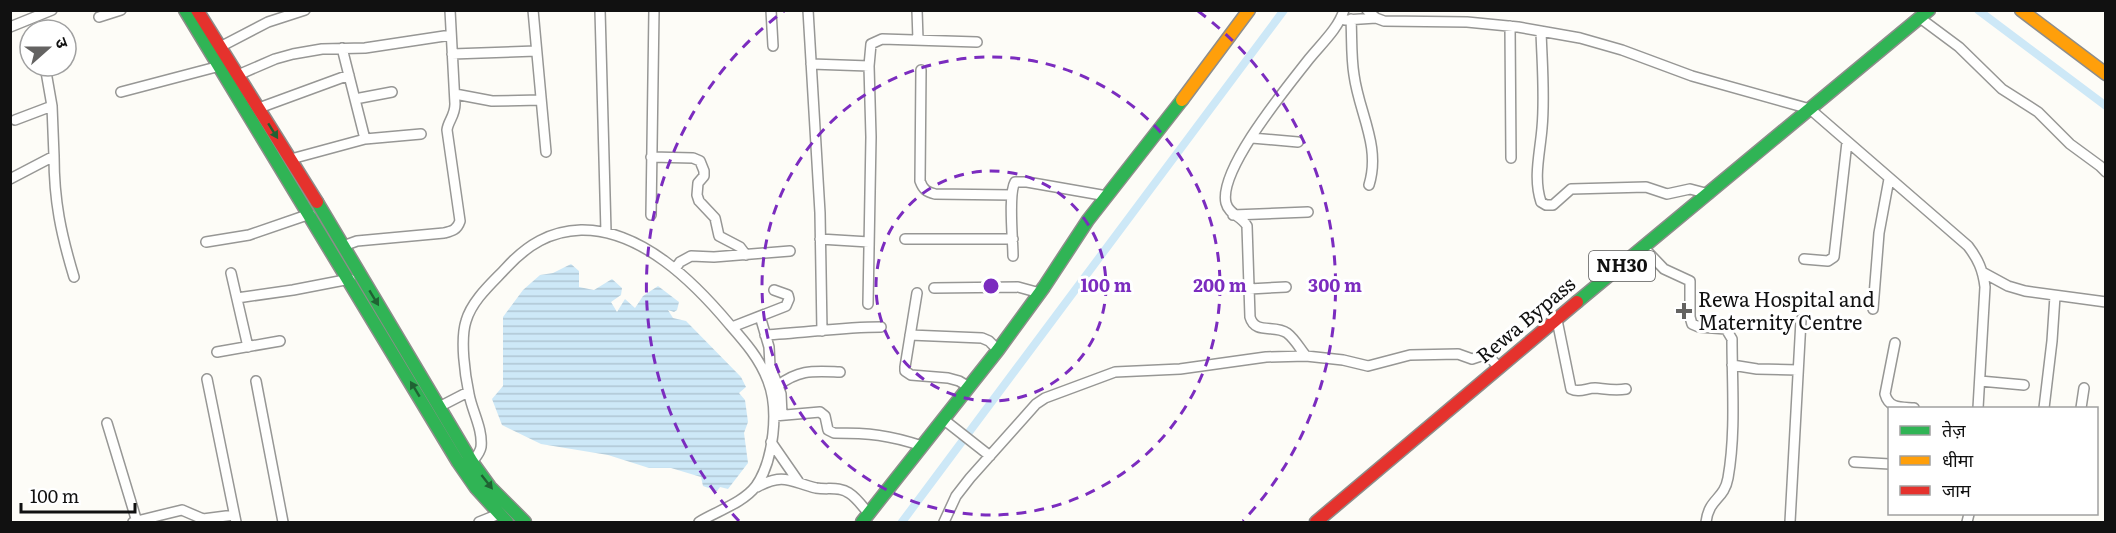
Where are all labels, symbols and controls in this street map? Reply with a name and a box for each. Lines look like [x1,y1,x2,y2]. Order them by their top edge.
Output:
north arrow [18,18,78,78]
text: उ [50,34,76,52]
one-way arrow [268,123,279,139]
road number: NH30 [1589,251,1655,281]
street label: Rewa Bypass [1469,268,1581,369]
text: 100 m [1080,271,1132,298]
text: 200 m [1193,271,1247,298]
text: 300 m [1308,271,1362,298]
centre of rings [981,276,1001,296]
place label: Rewa Hospital and Maternity Centre [1698,283,1875,336]
one-way arrow [368,290,379,306]
marker: Rewa Hospital and Maternity Centre [1675,302,1693,320]
one-way arrow [409,381,420,397]
legend [1888,407,2098,515]
text: तेज़ [1942,416,1966,443]
text: धीमा [1942,446,1973,473]
one-way arrow [480,474,492,489]
scale bar [21,476,135,514]
text: जाम [1942,476,1972,503]
text: 100 m [30,482,79,509]

